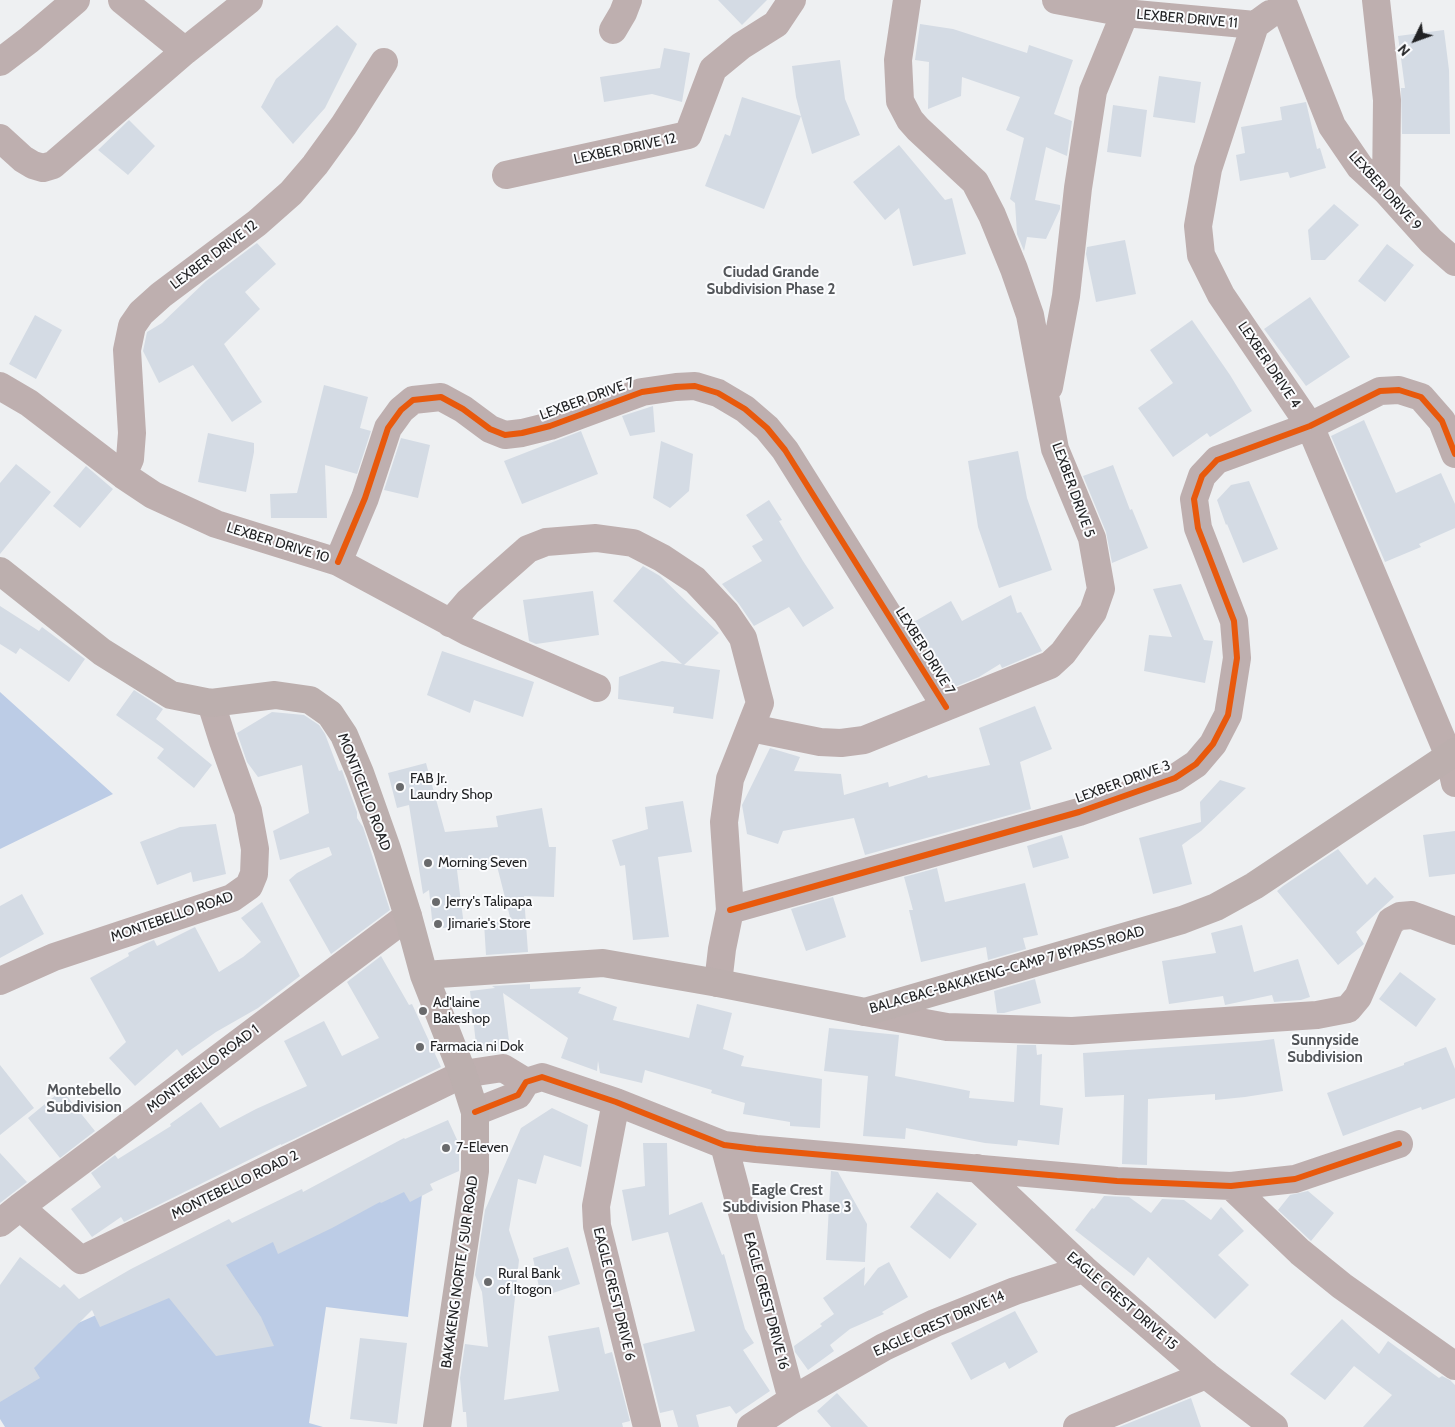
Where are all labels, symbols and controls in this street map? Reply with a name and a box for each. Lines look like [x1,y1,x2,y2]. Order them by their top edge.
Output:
street label: LEXBER DRIVE 11 [1136,6,1238,32]
north arrow [1390,15,1440,65]
text: N [1394,40,1414,60]
street label: LEXBER DRIVE 12 [572,130,678,168]
street label: LEXBER DRIVE 9 [1345,148,1425,234]
street label: LEXBER DRIVE 12 [167,217,261,293]
district label: Ciudad Grande Subdivision Phase 2 [707,264,835,299]
street label: LEXBER DRIVE 4 [1234,319,1304,411]
street label: LEXBER DRIVE 7 [537,374,637,424]
street label: LEXBER DRIVE 5 [1048,440,1098,540]
street label: LEXBER DRIVE 10 [225,519,331,567]
street label: LEXBER DRIVE 7 [892,604,958,698]
street label: MONTICELLO ROAD [334,731,394,853]
street label: LEXBER DRIVE 3 [1073,757,1173,807]
place label: FAB Jr. Laundry Shop [410,771,492,804]
marker: FAB Jr. Laundry Shop [394,781,406,793]
place label: Morning Seven [438,855,527,871]
marker: Morning Seven [422,857,434,869]
street label: MONTEBELLO ROAD [108,888,236,946]
place label: Jerry's Talipapa [446,894,532,910]
marker: Jerry's Talipapa [430,896,442,908]
place label: Jimarie's Store [448,916,531,932]
marker: Jimarie's Store [432,918,444,930]
street label: BALACBAC-BAKAKENG-CAMP 7 BYPASS ROAD [868,923,1146,1017]
place label: Ad'laine Bakeshop [433,995,490,1028]
marker: Ad'laine Bakeshop [417,1005,429,1017]
street label: MONTEBELLO ROAD 1 [143,1021,263,1117]
district label: Sunnyside Subdivision [1287,1032,1363,1067]
place label: Farmacia ni Dok [430,1039,524,1055]
marker: Farmacia ni Dok [414,1041,426,1053]
district label: Montebello Subdivision [46,1082,122,1117]
place label: 7-Eleven [456,1140,509,1156]
marker: 7-Eleven [440,1142,452,1154]
street label: MONTEBELLO ROAD 2 [169,1147,301,1223]
street label: BAKAKENG NORTE / SUR ROAD [438,1175,482,1369]
district label: Eagle Crest Subdivision Phase 3 [723,1182,851,1217]
street label: EAGLE CREST DRIVE 6 [589,1226,639,1362]
street label: EAGLE CREST DRIVE 16 [740,1231,792,1371]
street label: EAGLE CREST DRIVE 15 [1063,1248,1181,1354]
place label: Rural Bank of Itogon [498,1266,560,1298]
marker: Rural Bank of Itogon [482,1276,494,1288]
street label: EAGLE CREST DRIVE 14 [871,1288,1007,1360]

